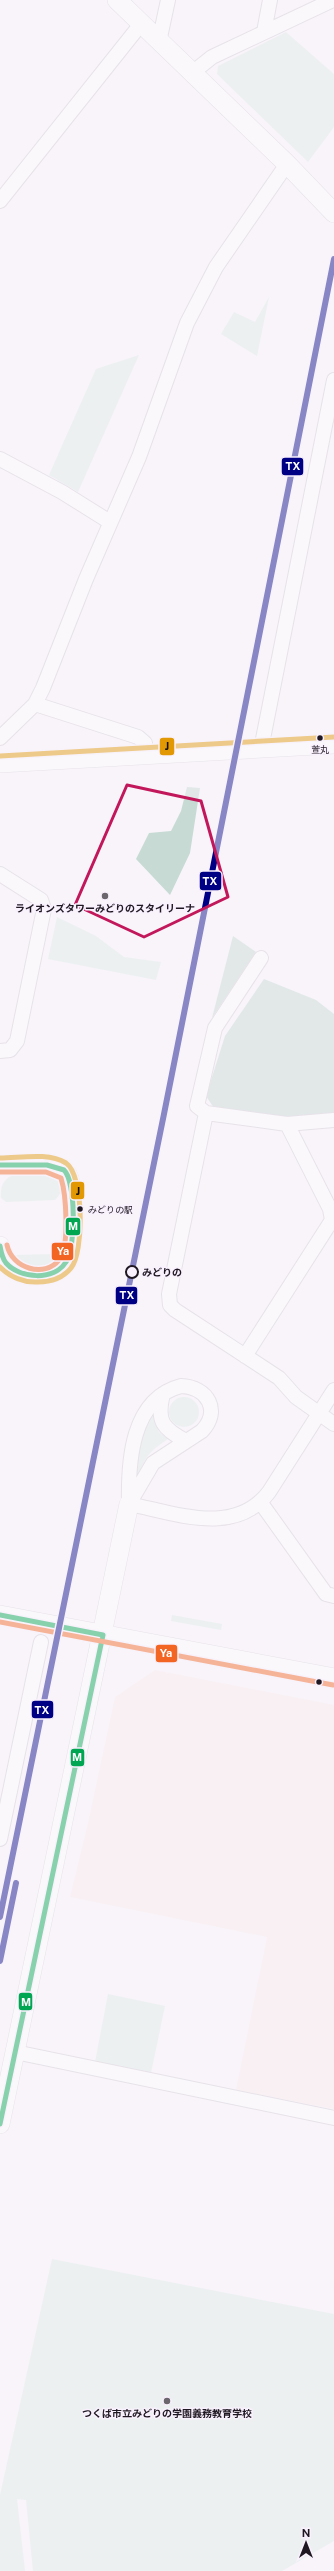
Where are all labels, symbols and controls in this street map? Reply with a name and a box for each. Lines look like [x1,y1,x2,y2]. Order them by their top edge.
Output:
line badge: TX [281,457,304,476]
text: TX [286,460,301,472]
marker: 萱丸 [315,733,325,743]
line badge: J [159,737,175,756]
text: J [165,740,169,752]
place label: 萱丸 [311,744,329,755]
line badge: TX [199,871,222,891]
text: TX [203,875,218,887]
marker: ライオンズタワーみどりのスタイリーナ [100,891,110,901]
place label: ライオンズタワーみどりのスタイリーナ [15,902,195,914]
line badge: J [70,1181,85,1200]
text: J [76,1185,80,1197]
marker: みどりの駅 [75,1204,85,1214]
place label: みどりの駅 [88,1204,133,1215]
line badge: M [65,1217,81,1236]
text: M [68,1220,78,1232]
line badge: Ya [51,1242,74,1261]
text: Ya [57,1245,69,1257]
marker: みどりの [125,1265,139,1279]
place label: みどりの [142,1266,182,1278]
line badge: TX [115,1286,138,1305]
text: TX [120,1289,135,1301]
line badge: Ya [155,1644,178,1663]
text: Ya [160,1647,172,1659]
unlabelled marker [314,1677,324,1687]
line badge: TX [31,1700,54,1719]
text: TX [35,1704,50,1716]
line badge: M [70,1748,85,1767]
text: M [72,1751,82,1763]
line badge: M [18,1992,33,2011]
text: M [21,1996,31,2008]
marker: つくば市立みどりの学園義務教育学校 [162,2396,172,2406]
place label: つくば市立みどりの学園義務教育学校 [82,2407,252,2419]
north arrow [286,2523,326,2563]
text: N [302,2527,310,2539]

